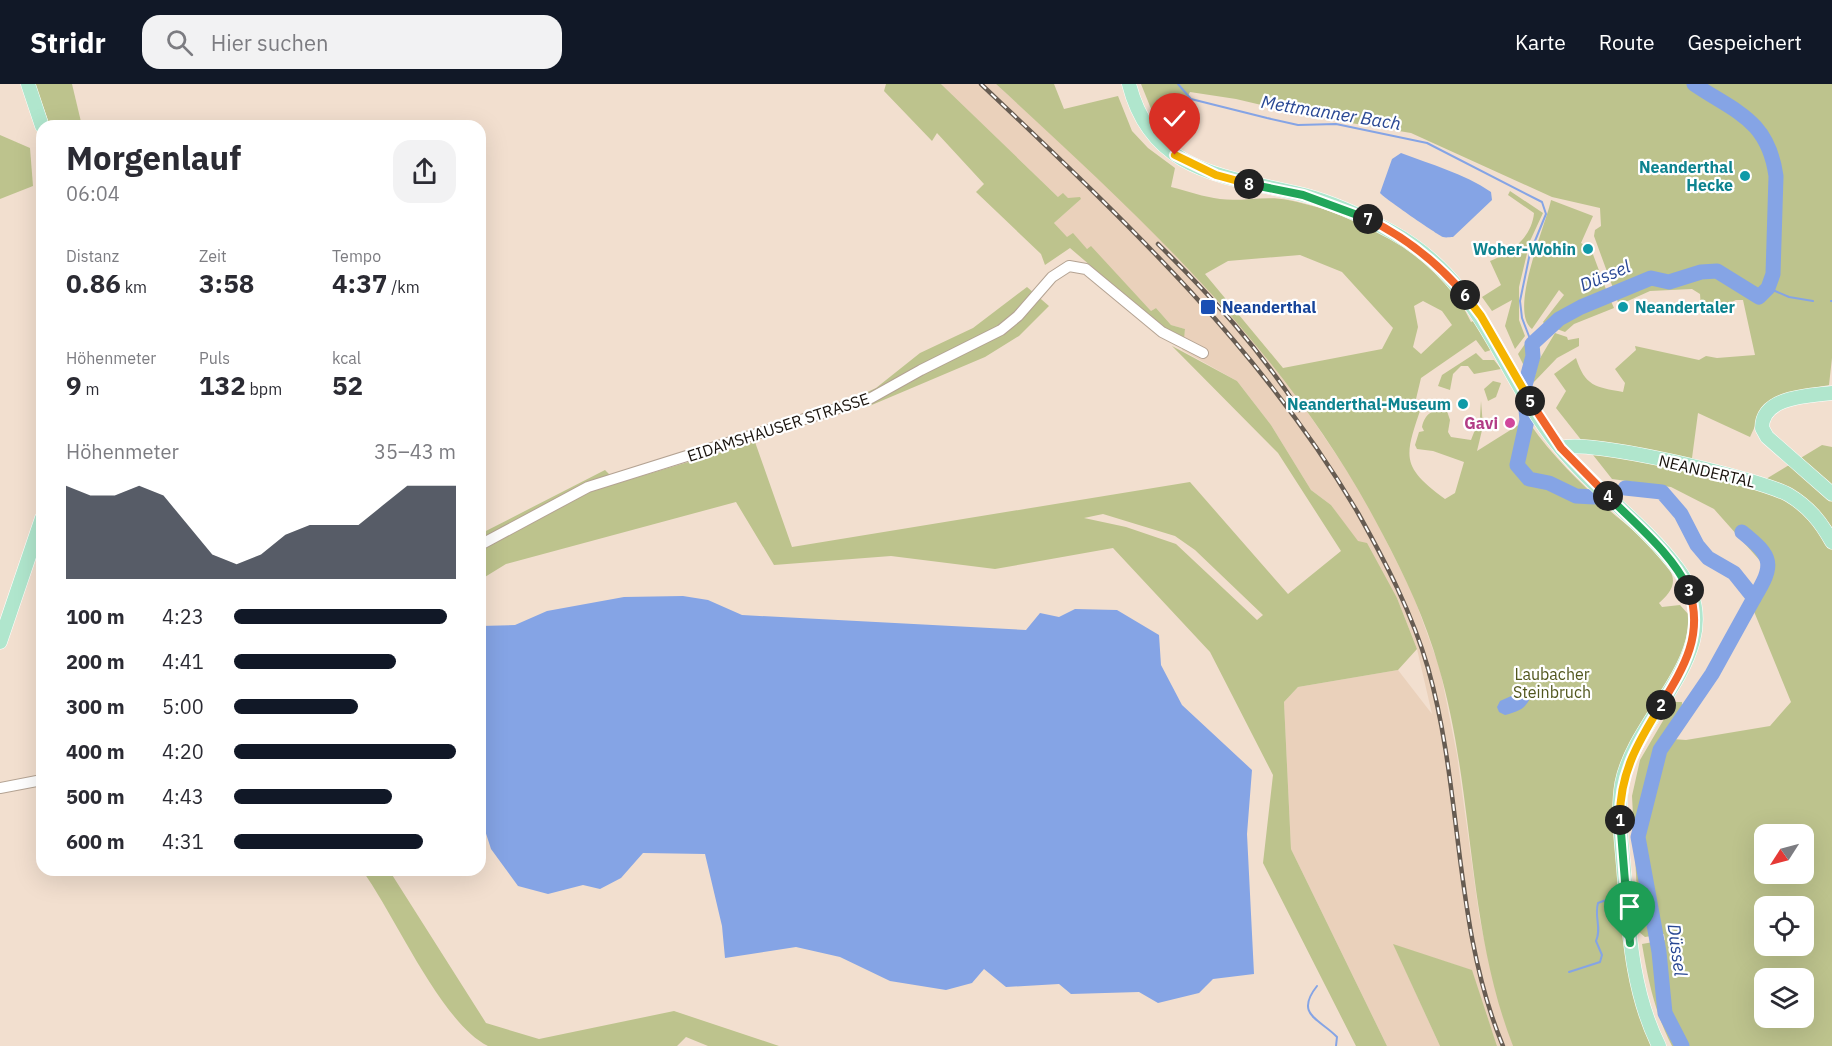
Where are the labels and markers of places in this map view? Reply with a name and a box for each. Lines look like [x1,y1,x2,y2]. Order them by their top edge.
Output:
pin [1149,93,1200,155]
place label: Neanderthal Hecke [1639,157,1733,195]
pin: 8 [1234,169,1264,199]
marker: Neanderthal Hecke [1738,169,1752,183]
pin: 7 [1353,204,1383,234]
place label: Woher-Wohin [1473,239,1576,259]
marker: Woher-Wohin [1581,242,1595,256]
pin: 6 [1450,280,1480,310]
place label: Neanderthal [1222,297,1316,317]
place label: Neandertaler [1635,297,1736,317]
marker: Neanderthal [1199,298,1217,316]
marker: Neandertaler [1616,300,1630,314]
pin: 5 [1515,386,1545,416]
place label: Neanderthal-Museum [1287,394,1451,414]
marker: Neanderthal-Museum [1456,397,1470,411]
place label: Gavi [1464,413,1498,433]
marker: Gavi [1503,416,1517,430]
pin: 4 [1593,481,1623,511]
pin: 3 [1674,575,1704,605]
pin: 2 [1646,690,1676,720]
pin: 1 [1605,805,1635,835]
pin [1604,881,1655,943]

